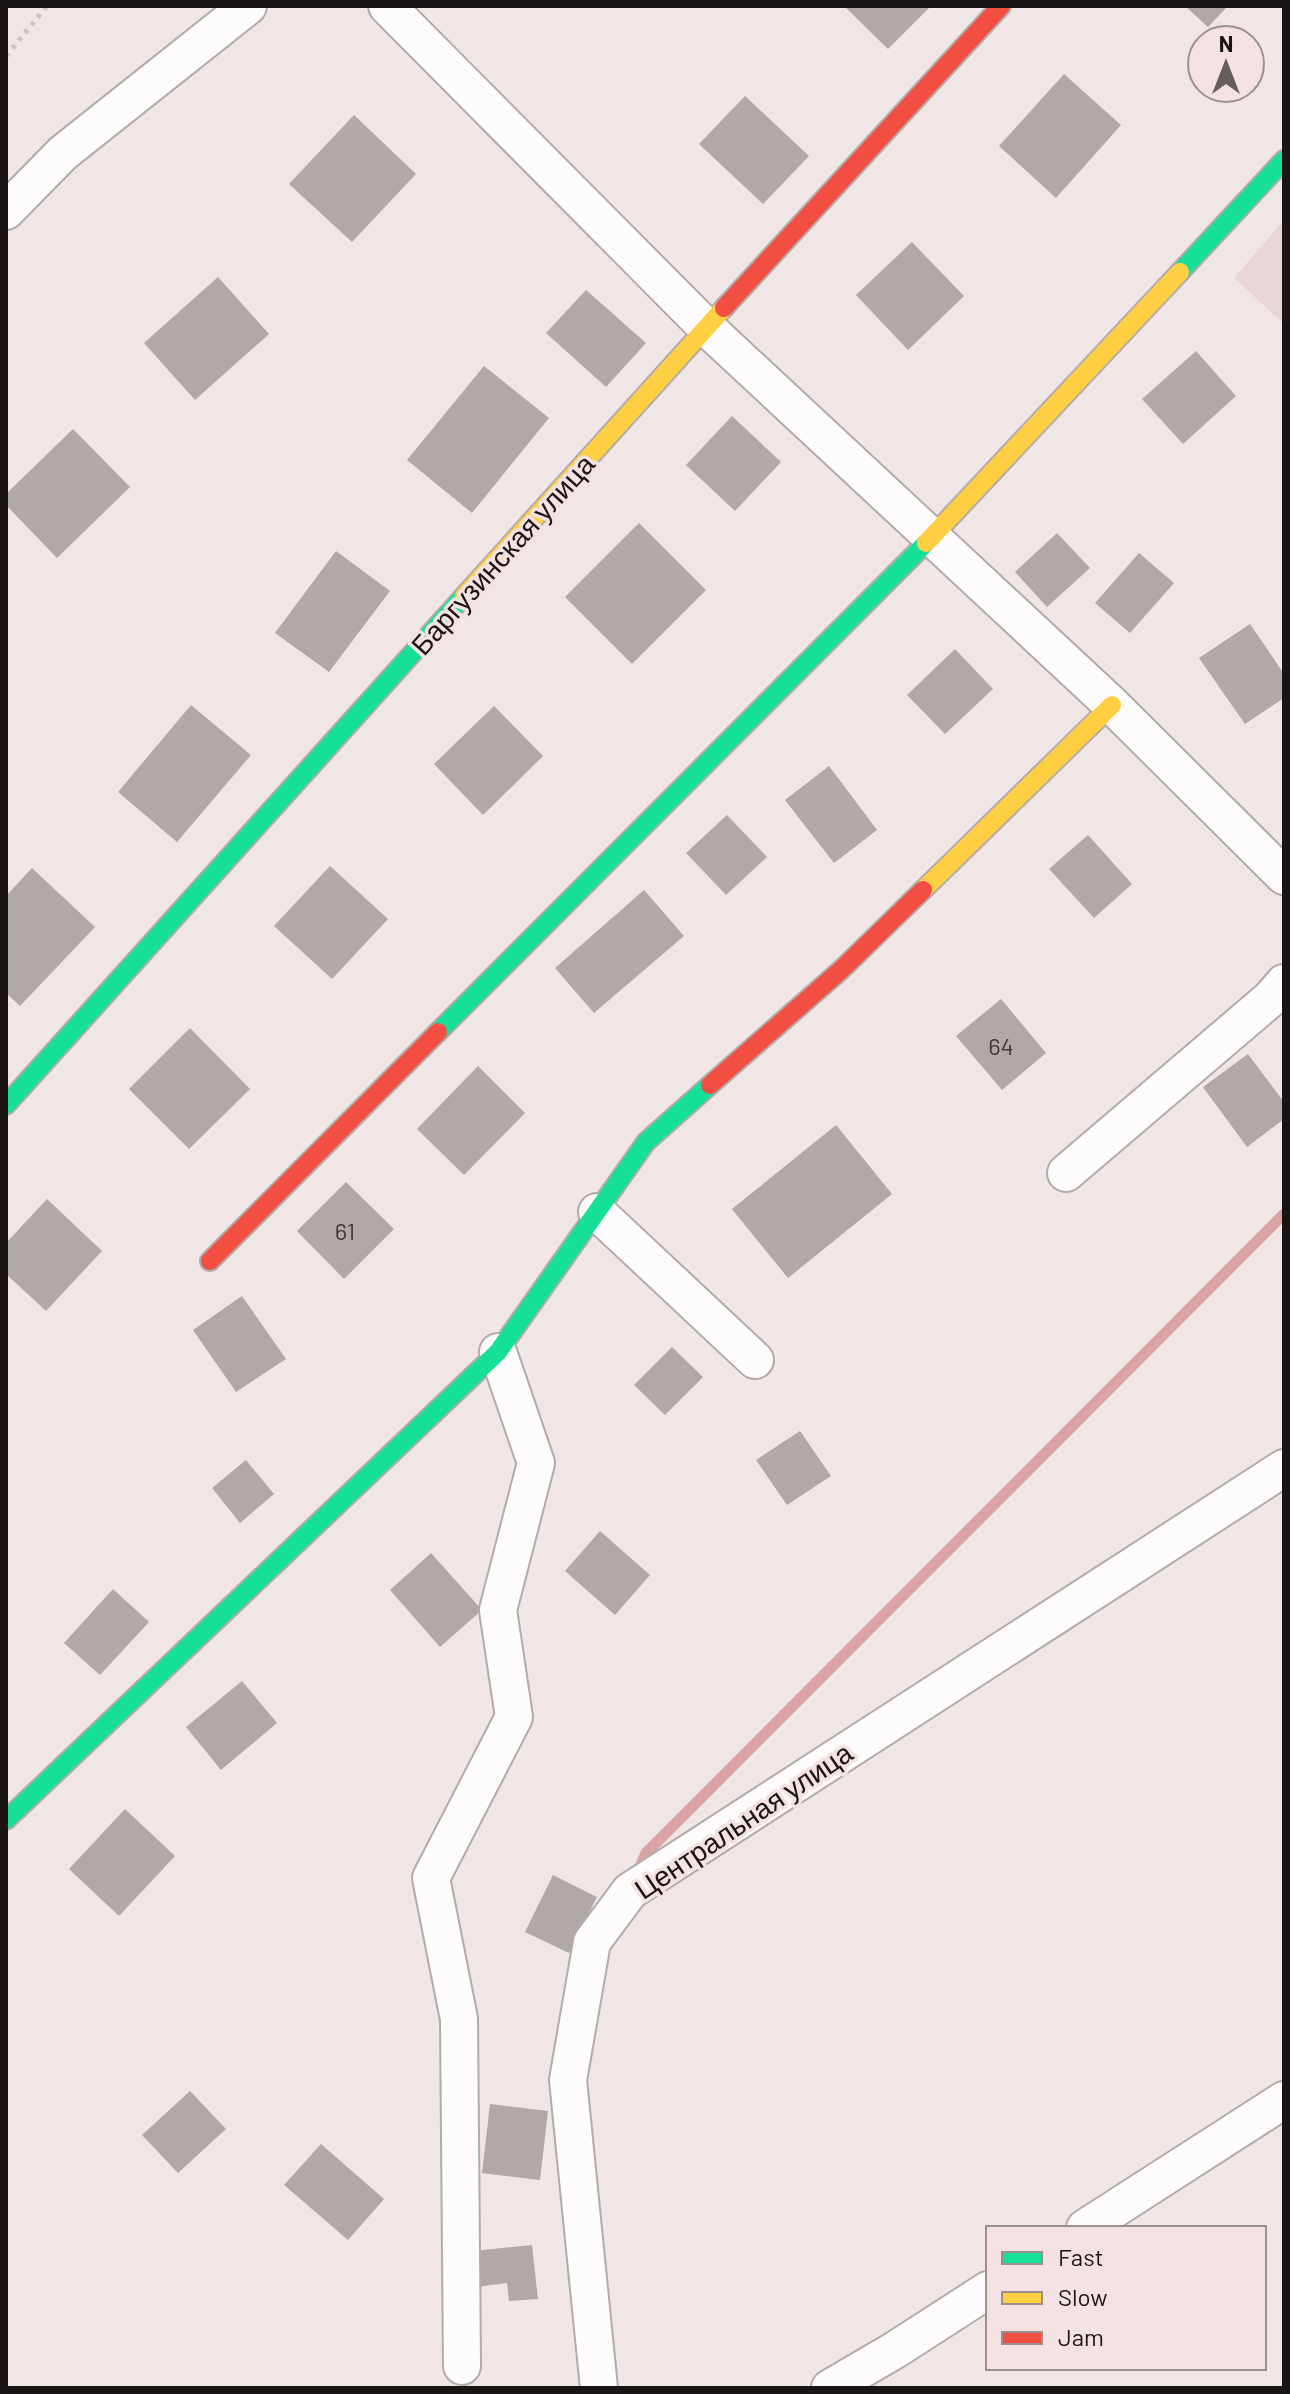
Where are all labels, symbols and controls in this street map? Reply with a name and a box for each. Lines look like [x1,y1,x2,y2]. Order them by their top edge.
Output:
north arrow [1186,24,1266,104]
text: N [1219,30,1233,56]
street label: Баргузинская улица [403,447,601,661]
house number: 64 [988,1031,1014,1060]
house number: 61 [335,1216,355,1245]
street label: Центральная улица [628,1734,859,1906]
legend [986,2226,1266,2370]
text: Fast [1058,2242,1103,2271]
text: Slow [1058,2282,1107,2311]
text: Jam [1058,2322,1104,2351]

